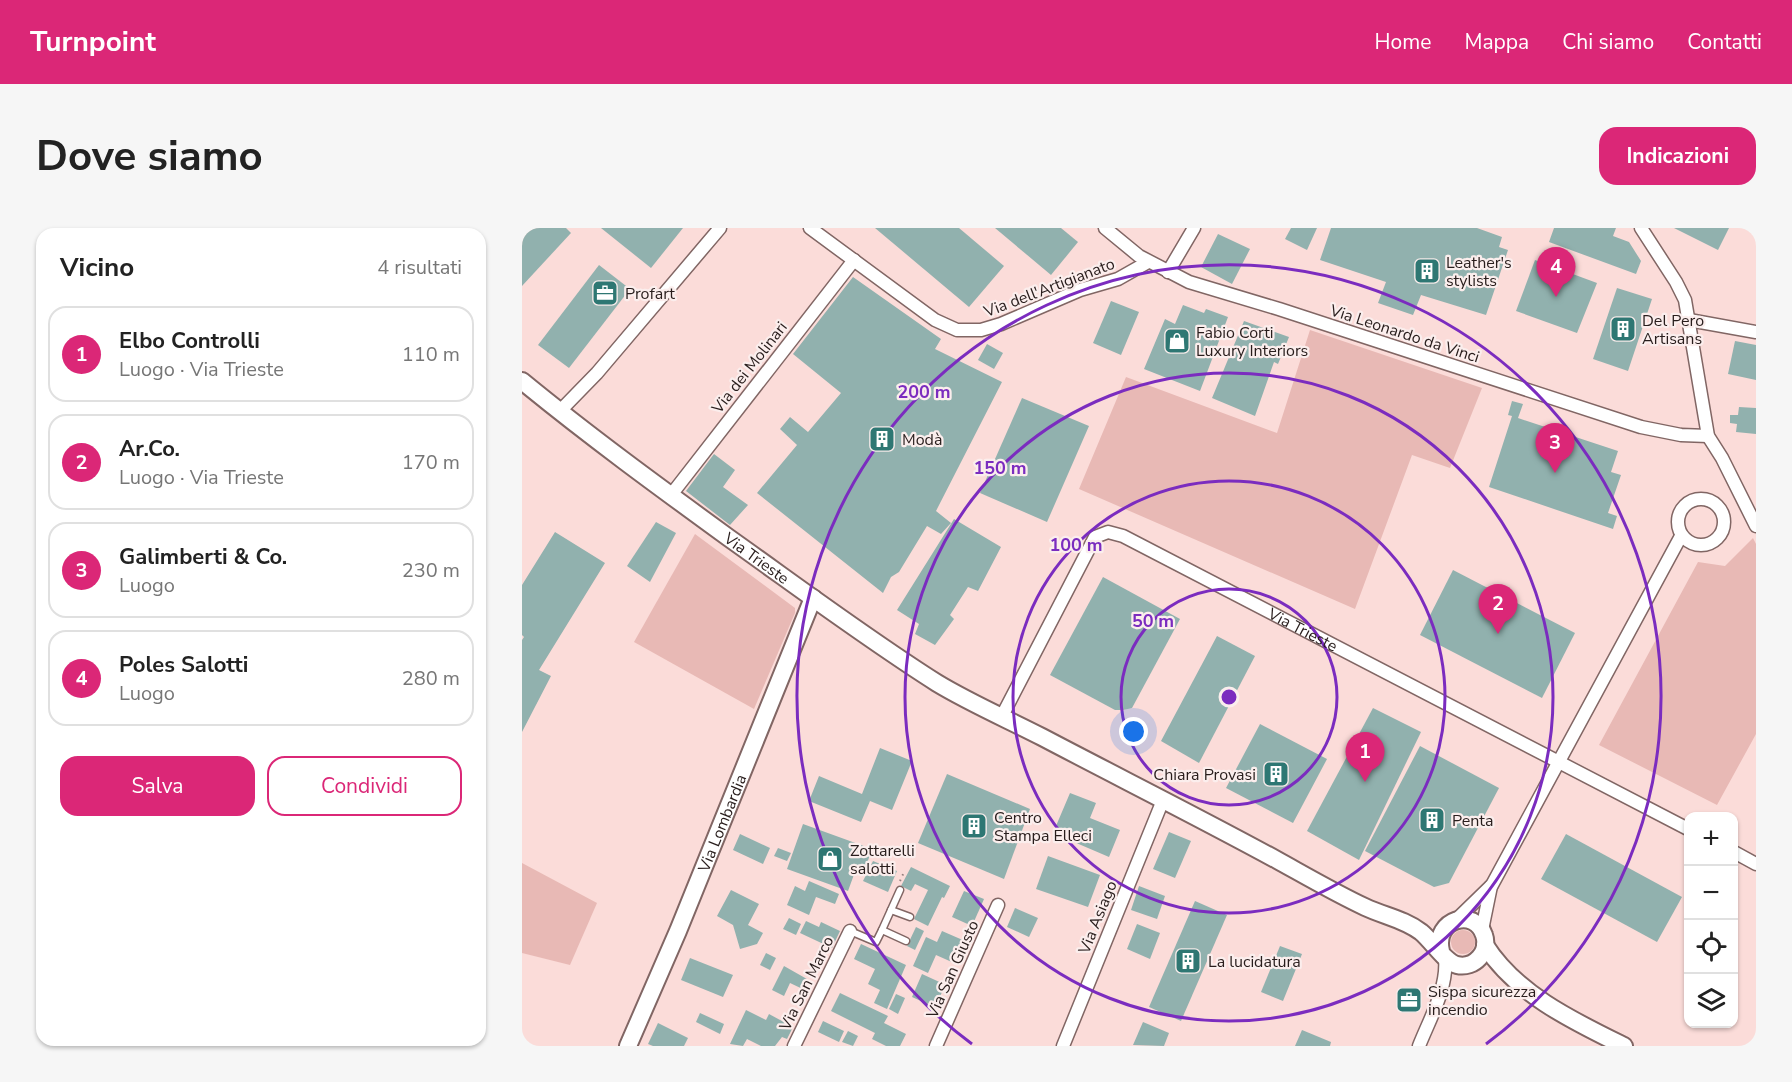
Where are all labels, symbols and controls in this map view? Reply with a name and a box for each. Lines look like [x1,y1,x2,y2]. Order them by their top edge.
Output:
text: Turnpoint [30,23,156,61]
text: Home [1375,28,1431,56]
text: Mappa [1464,28,1529,56]
text: Chi siamo [1562,28,1654,56]
text: Contatti [1687,28,1762,56]
button: Indicazioni [1599,127,1756,185]
text: Dove siamo [36,128,263,185]
pin: 4 [1536,248,1576,297]
text: Vicino [60,250,134,285]
place label: Leather's stylists [1446,252,1512,292]
street label: Via dell'Artigianato [980,253,1118,323]
text: 4 risultati [377,254,462,281]
building icon: Leather's stylists [1412,256,1442,286]
office icon: Profart [590,278,620,308]
place label: Profart [625,283,675,305]
street label: Via Leonardo da Vinci [1326,299,1482,368]
place label: Del Pero Artisans [1642,310,1704,350]
building icon: Del Pero Artisans [1608,314,1638,344]
street label: Via dei Molinari [706,317,793,419]
place label: Fabio Corti Luxury Interiors [1196,322,1308,362]
text: Elbo Controlli [119,326,260,356]
shop icon: Fabio Corti Luxury Interiors [1162,326,1192,356]
text: 1 [76,341,88,368]
text: 110 m [402,341,460,368]
text: Luogo · Via Trieste [119,356,284,383]
text: 200 m [897,380,951,404]
building icon: Modà [867,424,897,454]
pin: 3 [1536,424,1574,473]
place label: Modà [902,429,942,451]
text: Ar.Co. [119,434,180,464]
text: 2 [76,449,88,476]
text: 170 m [402,449,460,476]
text: 150 m [973,456,1027,480]
text: Luogo · Via Trieste [119,464,284,491]
street label: Via Trieste [718,527,793,590]
text: 100 m [1049,533,1103,557]
text: Galimberti & Co. [119,542,287,572]
text: 3 [76,557,88,584]
text: 230 m [402,557,460,584]
text: Luogo [119,572,175,599]
pin: 2 [1478,584,1518,634]
street label: Via Trieste [1263,603,1341,657]
text: 50 m [1132,609,1174,633]
text: Poles Salotti [119,650,248,680]
text: 4 [76,665,88,692]
text: 280 m [402,665,460,692]
text: Luogo [119,680,175,707]
centre of rings [1219,687,1239,707]
your location [1119,717,1148,746]
pin: 1 [1346,732,1384,782]
button: Salva [60,756,255,816]
button: Condividi [267,756,462,816]
building icon: Chiara Provasi [1261,759,1291,789]
place label: Chiara Provasi [1153,764,1256,786]
street label: Via Lombardia [693,771,752,876]
building icon: Penta [1417,805,1447,835]
place label: Centro Stampa Elleci [994,807,1092,847]
place label: Penta [1452,810,1493,832]
building icon: Centro Stampa Elleci [959,811,989,841]
map controls [1684,812,1738,1028]
button: + [1684,812,1738,866]
place label: Zottarelli salotti [850,840,915,880]
shop icon: Zottarelli salotti [815,844,845,874]
button: − [1684,866,1738,920]
street label: Via Asiago [1073,877,1123,958]
street label: Via San Giusto [921,917,984,1023]
button: locate [1684,920,1738,974]
street label: Via San Marco [774,932,839,1035]
building icon: La lucidatura [1173,946,1203,976]
place label: La lucidatura [1208,951,1301,973]
button: layers [1684,974,1738,1028]
place label: Sispa sicurezza incendio [1428,981,1536,1021]
office icon: Sispa sicurezza incendio [1394,985,1424,1015]

